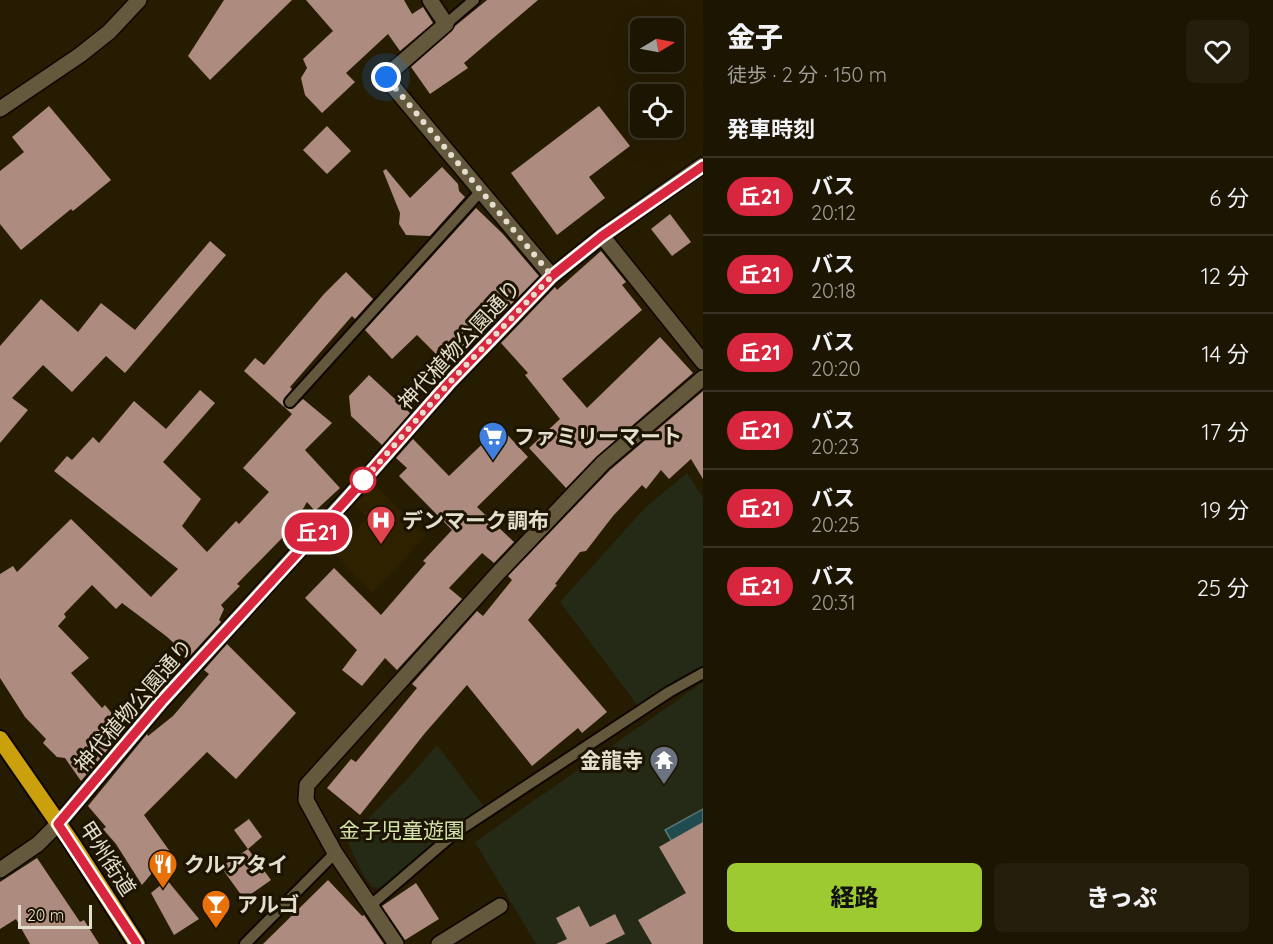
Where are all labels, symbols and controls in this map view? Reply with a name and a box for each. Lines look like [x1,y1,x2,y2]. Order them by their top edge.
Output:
north arrow [630,18,684,72]
map controls [630,18,684,138]
text: 金子 [727,19,783,54]
button: heart [1186,20,1249,83]
your location [371,62,401,92]
text: 徒歩 · 2 分 · 150 m [727,62,887,87]
button: locate [630,84,684,138]
text: 発車時刻 [727,115,815,143]
text: バス [811,172,855,200]
text: 丘21 [739,183,781,209]
text: 6 分 [1209,184,1249,212]
text: 20:12 [811,200,856,225]
text: バス [811,250,855,278]
text: 丘21 [739,261,781,287]
text: 12 分 [1201,262,1249,290]
street label: 神代植物公園通り [392,274,526,414]
text: 20:18 [811,278,856,303]
text: バス [811,328,855,356]
text: 丘21 [739,339,781,365]
text: 14 分 [1202,340,1249,368]
text: 20:20 [811,356,861,381]
text: バス [811,406,855,434]
text: 丘21 [739,417,781,443]
text: 17 分 [1202,418,1249,446]
supermarket icon: ファミリーマート [477,420,509,462]
place label: ファミリーマート [514,423,682,449]
text: 20:23 [811,434,859,459]
unlabelled marker [350,467,376,493]
text: バス [811,484,855,512]
text: 丘21 [739,495,781,521]
text: 19 分 [1201,496,1249,524]
hospital icon: デンマーク調布 [365,504,397,546]
place label: デンマーク調布 [402,507,549,533]
line badge: 丘21 [282,512,352,552]
text: 20:25 [811,512,860,537]
text: 丘21 [296,519,338,545]
text: バス [811,562,855,590]
text: 丘21 [739,573,781,599]
text: 25 分 [1197,574,1249,602]
text: 20:31 [811,590,856,615]
street label: 神代植物公園通り [68,633,198,777]
temple icon: 金龍寺 [648,744,680,786]
place label: 金龍寺 [580,747,643,773]
street label: 甲州街道 [74,816,142,900]
park label: 金子児童遊園 [339,817,465,843]
restaurant icon: クルアタイ [147,848,179,890]
place label: クルアタイ [184,851,288,877]
button: 経路 [727,863,982,932]
button: きっぷ [994,863,1249,932]
bar icon: アルゴ [200,888,232,930]
place label: アルゴ [237,891,299,917]
scale bar [18,902,92,930]
text: 20 m [27,905,64,925]

